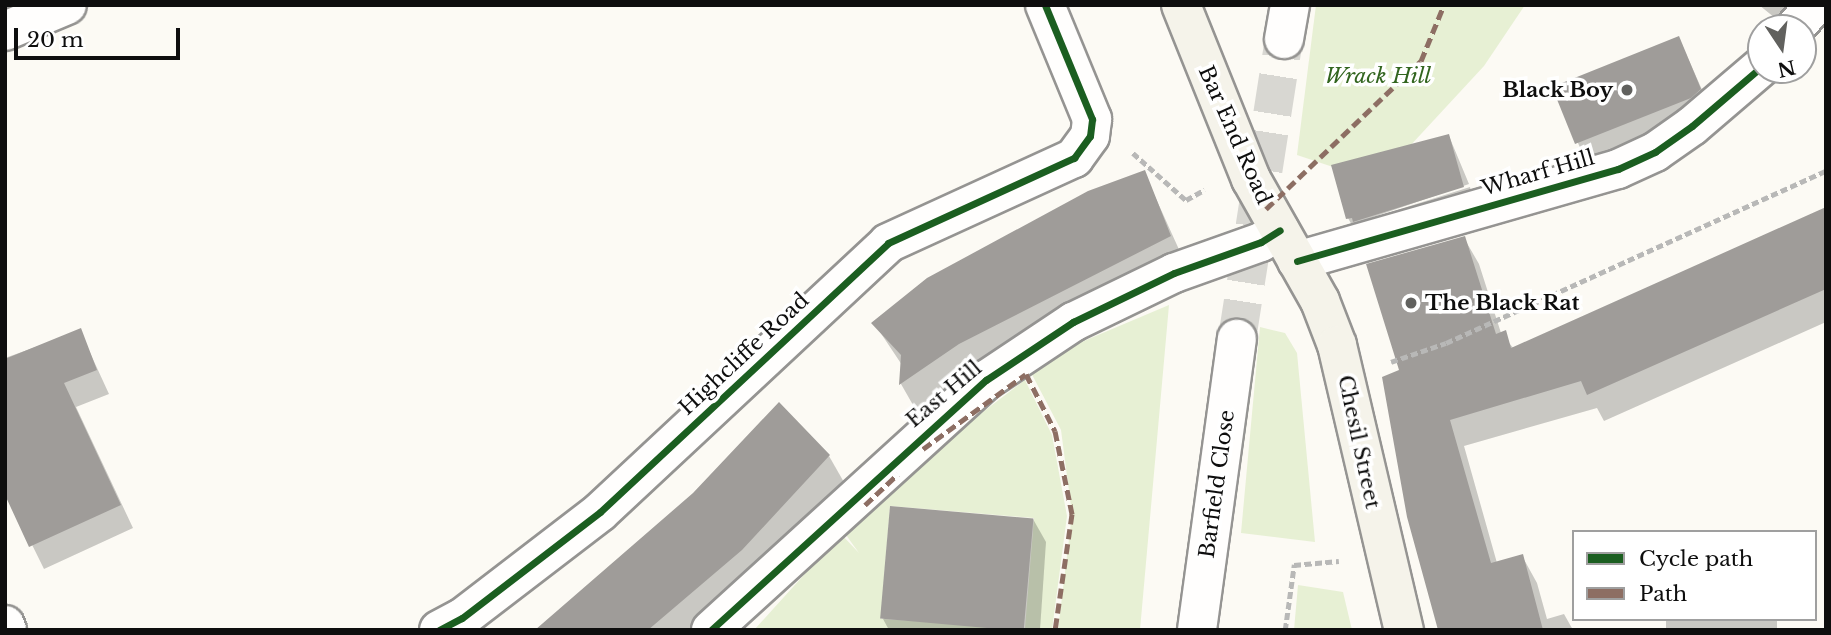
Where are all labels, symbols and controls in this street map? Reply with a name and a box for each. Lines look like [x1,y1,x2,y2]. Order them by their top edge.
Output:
scale bar [18,14,184,58]
north arrow [1747,14,1817,84]
text: 20 m [27,27,84,53]
text: N [1775,55,1798,81]
street label: Bar End Road [1193,62,1277,208]
park label: Wrack Hill [1325,63,1431,89]
place label: Black Boy [1502,77,1613,103]
marker: Black Boy [1619,82,1635,98]
street label: Wharf Hill [1479,145,1597,201]
street label: Highcliffe Road [674,288,814,420]
place label: The Black Rat [1425,290,1580,316]
marker: The Black Rat [1403,295,1419,311]
street label: East Hill [901,355,987,433]
street label: Chesil Street [1333,373,1385,511]
street label: Barfield Close [1194,408,1240,560]
legend [1572,530,1817,621]
text: Cycle path [1639,546,1753,572]
text: Path [1639,581,1687,607]

